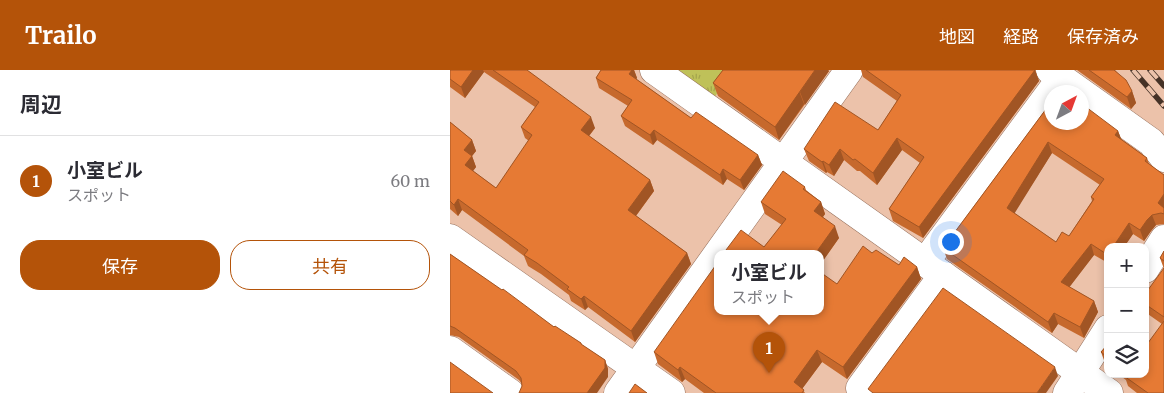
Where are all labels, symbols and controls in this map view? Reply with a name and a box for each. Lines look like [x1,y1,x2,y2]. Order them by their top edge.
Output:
text: Trailo [25,20,97,51]
text: 地図 [939,25,975,48]
text: 経路 [1003,25,1039,48]
text: 保存済み [1067,25,1139,48]
north arrow [1044,85,1089,130]
text: 周辺 [20,91,62,118]
text: 小室ビル [67,158,143,182]
text: 1 [32,171,40,191]
text: 60 m [390,171,430,191]
text: スポット [67,185,131,205]
your location [938,229,964,255]
button: 保存 [20,240,220,290]
button: 共有 [230,240,430,290]
map controls [1104,243,1149,378]
button: + [1104,243,1149,288]
popup [714,250,824,315]
text: 小室ビル [731,260,807,284]
text: スポット [731,287,795,307]
button: − [1104,288,1149,333]
pin: 1 [753,332,785,373]
button: layers [1104,333,1149,378]

